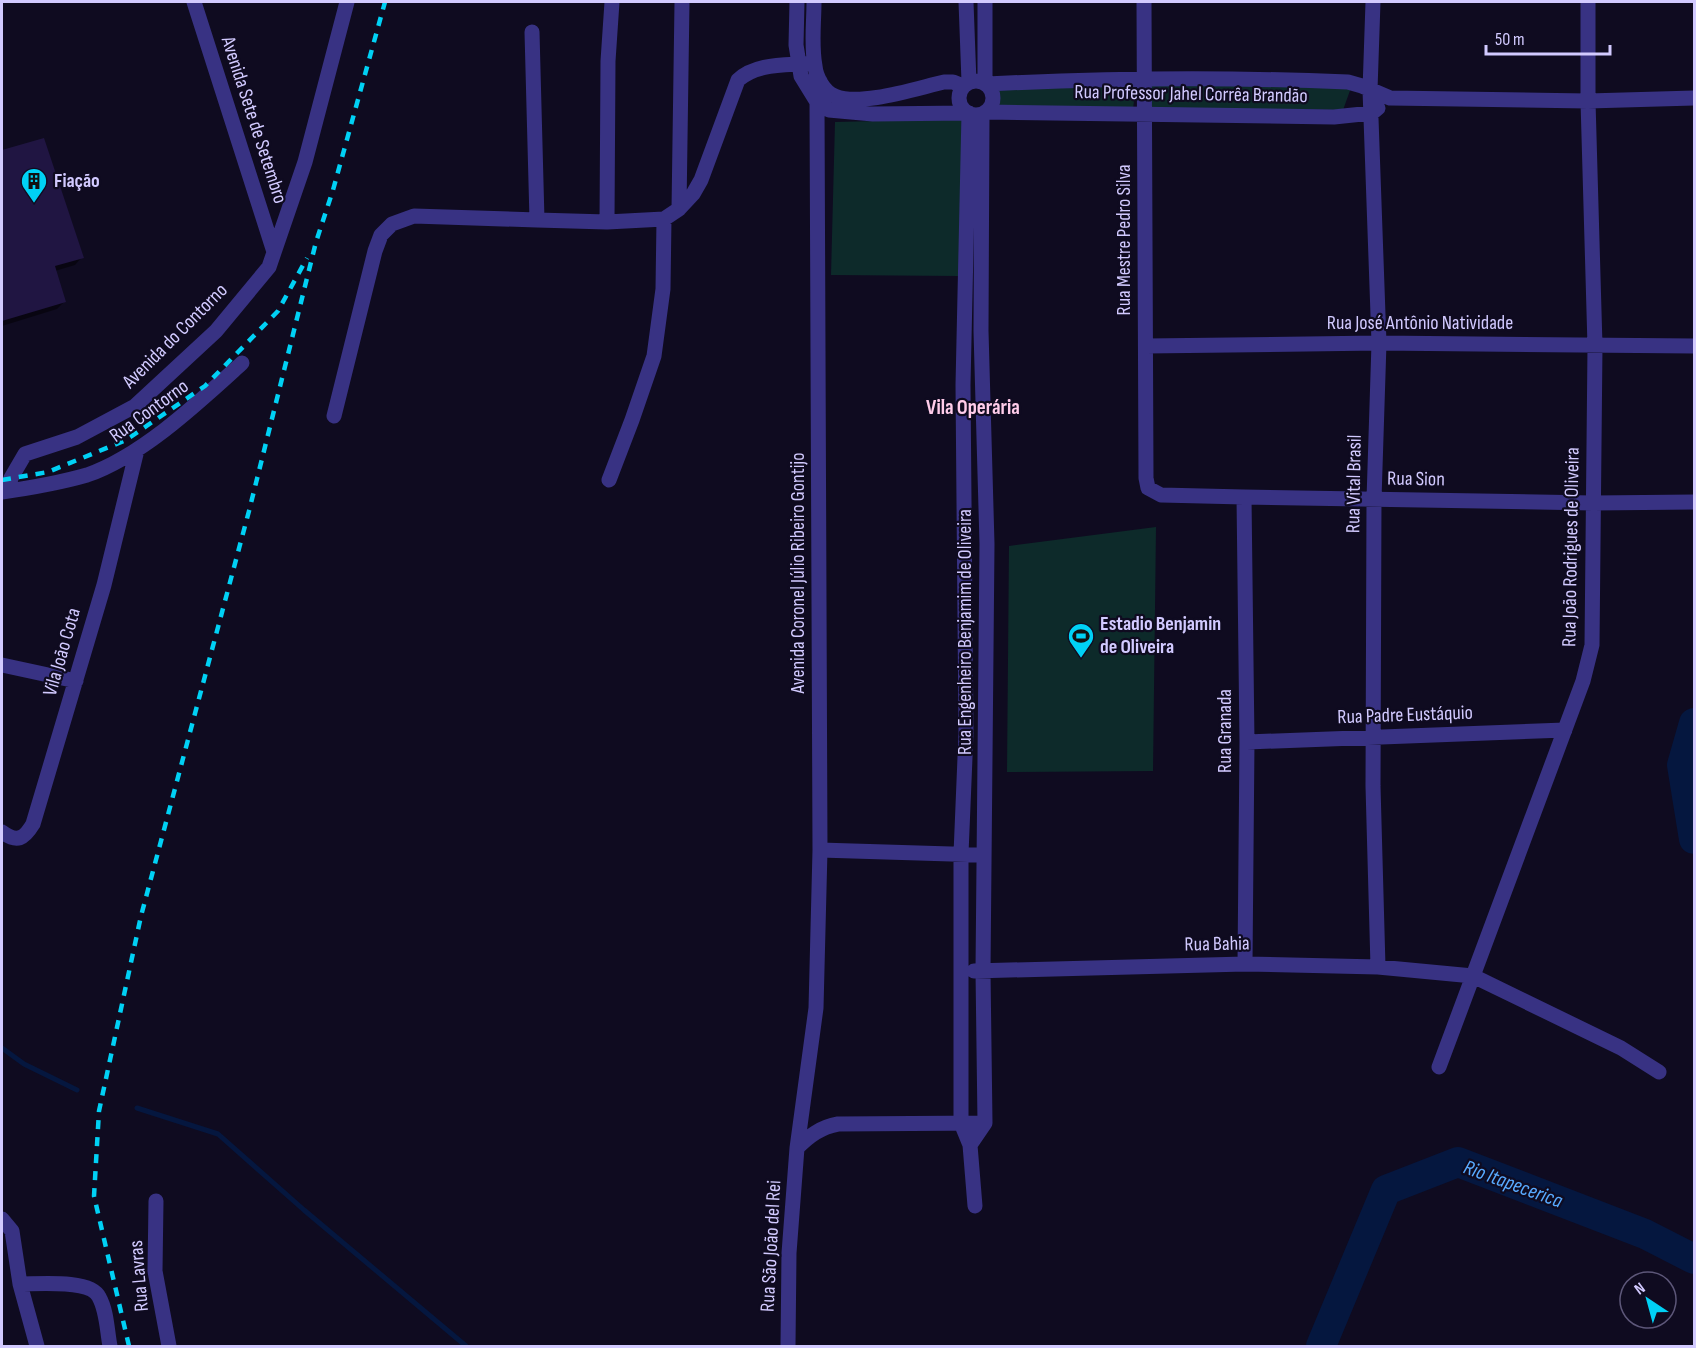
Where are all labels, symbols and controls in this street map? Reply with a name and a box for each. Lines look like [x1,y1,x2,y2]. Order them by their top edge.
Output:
scale bar [1486,18,1610,56]
text: 50 m [1495,29,1525,50]
street label: Avenida Sete de Setembro [215,33,292,206]
street label: Rua Professor Jahel Corrêa Brandão [1074,80,1308,108]
street label: Rua Mestre Pedro Silva [1112,164,1136,316]
building icon: Fiação [19,166,49,204]
place label: Fiação [54,169,100,193]
street label: Avenida do Contorno [117,279,232,394]
street label: Rua José Antônio Natividade [1327,311,1513,335]
street label: Rua Contorno [105,374,193,448]
district label: Vila Operária [926,395,1020,420]
street label: Rua Vital Brasil [1341,435,1367,533]
street label: Rua João Rodrigues de Oliveira [1557,447,1585,647]
street label: Avenida Coronel Júlio Ribeiro Gontijo [786,453,810,694]
street label: Rua Sion [1387,466,1445,492]
street label: Rua Engenheiro Benjamim de Oliveira [953,509,977,755]
street label: Vila João Cota [38,605,86,699]
place label: Estadio Benjamin de Oliveira [1100,612,1221,659]
sports icon: Estadio Benjamin de Oliveira [1066,621,1096,659]
street label: Rua Granada [1213,689,1237,773]
street label: Rua Padre Eustáquio [1337,701,1473,729]
street label: Rua Bahia [1184,931,1250,957]
water label: Rio Itapecerica [1460,1155,1566,1214]
street label: Rua São João del Rei [756,1180,786,1312]
street label: Rua Lavras [124,1239,154,1313]
north arrow [1618,1270,1678,1330]
text: N [1631,1279,1649,1299]

